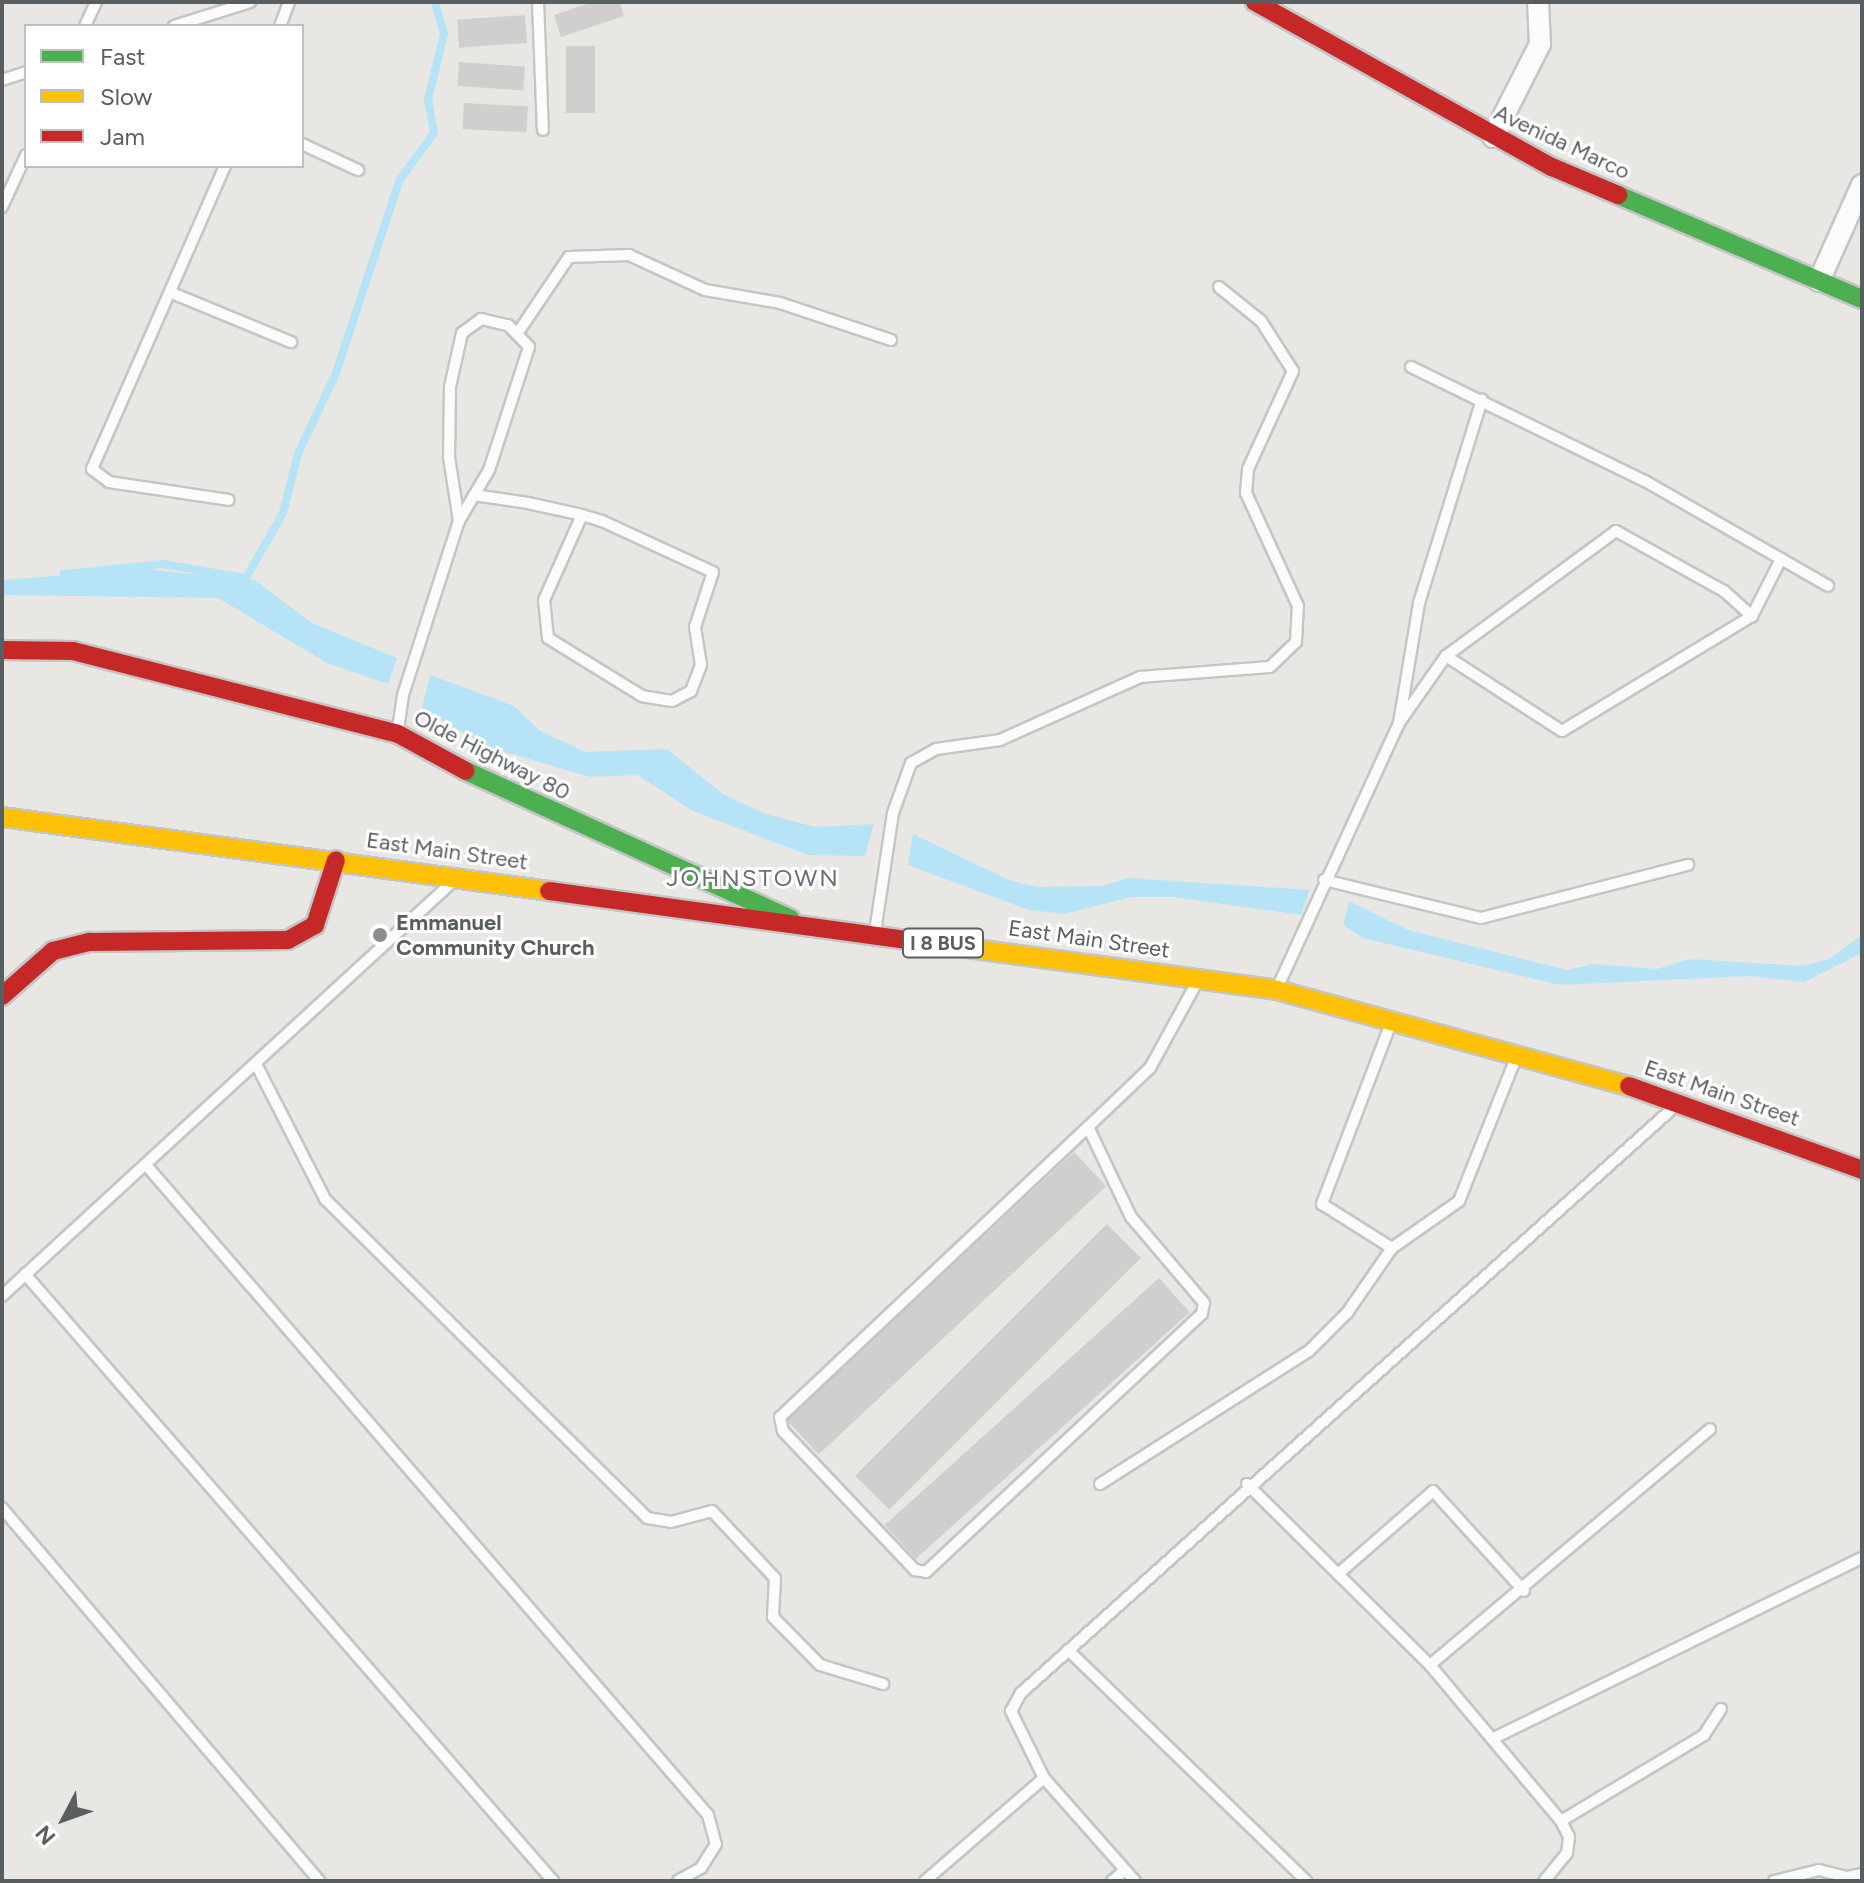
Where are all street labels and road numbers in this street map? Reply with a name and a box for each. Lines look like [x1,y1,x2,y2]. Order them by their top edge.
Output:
street label: Avenida Marco [1490,99,1634,185]
street label: Olde Highway 80 [410,704,574,806]
street label: East Main Street [365,827,529,875]
street label: East Main Street [1007,915,1171,963]
road number: I 8 BUS [901,927,985,959]
street label: East Main Street [1641,1054,1803,1132]

